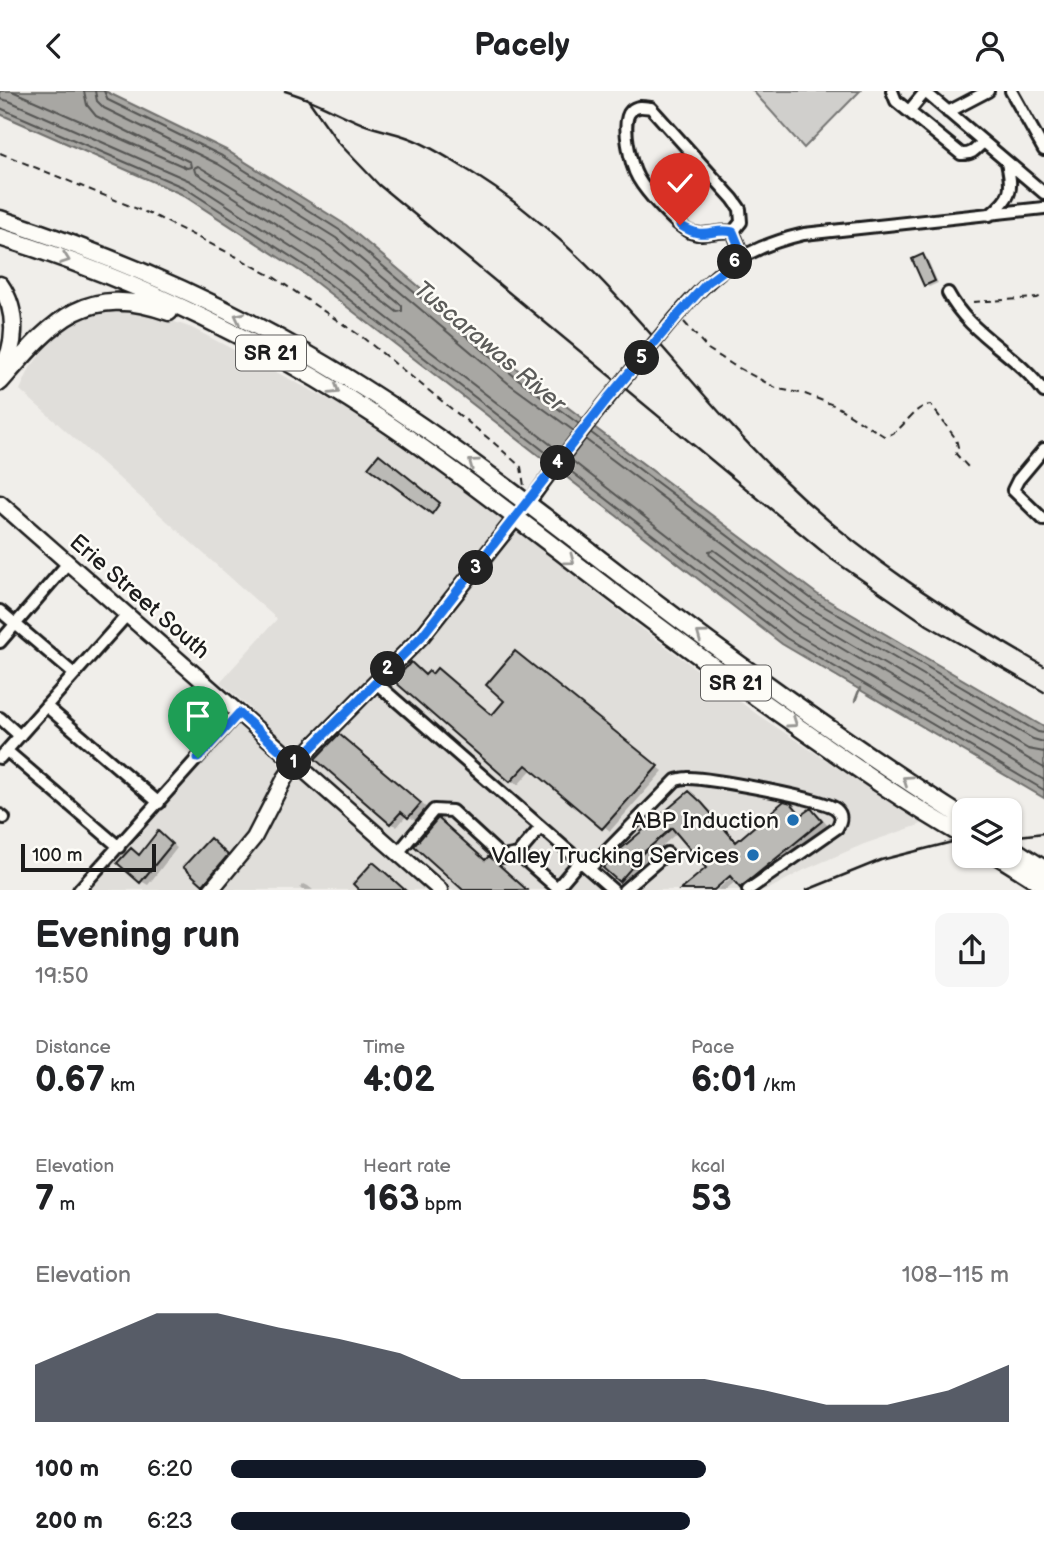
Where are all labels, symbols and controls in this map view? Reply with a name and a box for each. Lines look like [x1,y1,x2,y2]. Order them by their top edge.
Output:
text: Pacely [474,26,570,65]
icon: back [35,27,73,65]
icon: person [971,27,1009,65]
pin [650,153,710,225]
icon: check [661,164,699,202]
pin: 6 [718,245,752,279]
text: 6 [729,250,740,273]
one-way arrow [58,251,70,265]
water label: Tuscarawas River [408,275,573,420]
one-way arrow [234,311,246,325]
road number: SR 21 [236,335,306,371]
pin: 5 [624,341,660,375]
text: 5 [636,346,647,369]
one-way arrow [328,382,341,395]
pin: 4 [540,445,576,481]
text: 4 [552,451,563,474]
one-way arrow [468,458,481,471]
street label: Erie Street South [64,528,215,665]
pin: 3 [458,551,494,585]
one-way arrow [562,551,575,564]
text: 3 [470,556,481,579]
one-way arrow [696,631,709,644]
pin: 2 [370,651,406,687]
text: 2 [382,657,393,680]
road number: SR 21 [701,665,771,701]
pin [168,686,228,758]
icon: arrive [179,697,217,735]
one-way arrow [785,715,798,727]
pin: 1 [276,745,312,781]
text: 1 [290,751,298,774]
one-way arrow [902,775,915,788]
map controls [952,798,1022,868]
button: layers [952,798,1022,868]
place label: ABP Induction [632,807,779,835]
marker: ABP Induction [785,812,801,828]
scale bar [21,841,156,873]
place label: Valley Trucking Services [491,842,739,870]
text: 100 m [32,844,83,867]
marker: Valley Trucking Services [745,847,761,863]
text: Evening run [35,913,240,958]
button: share [935,913,1009,987]
text: 19:50 [35,962,89,990]
text: Distance [35,1036,111,1059]
text: Time [363,1036,405,1059]
text: Pace [691,1036,734,1059]
text: 0.67 [35,1059,105,1102]
text: 4:02 [363,1059,435,1102]
text: 6:01 [691,1059,757,1102]
text: km [105,1074,135,1097]
text: /km [757,1074,796,1097]
text: Elevation [35,1155,114,1178]
text: Heart rate [363,1155,451,1178]
text: kcal [691,1155,725,1178]
text: 7 [35,1178,54,1221]
text: 163 [363,1178,419,1221]
text: 53 [691,1178,732,1221]
text: m [54,1193,75,1216]
text: bpm [419,1193,462,1216]
text: Elevation [35,1261,131,1289]
text: 108–115 m [902,1261,1009,1289]
text: 100 m [35,1455,99,1483]
text: 6:20 [147,1455,193,1483]
text: 200 m [35,1507,103,1535]
text: 6:23 [147,1507,193,1535]

